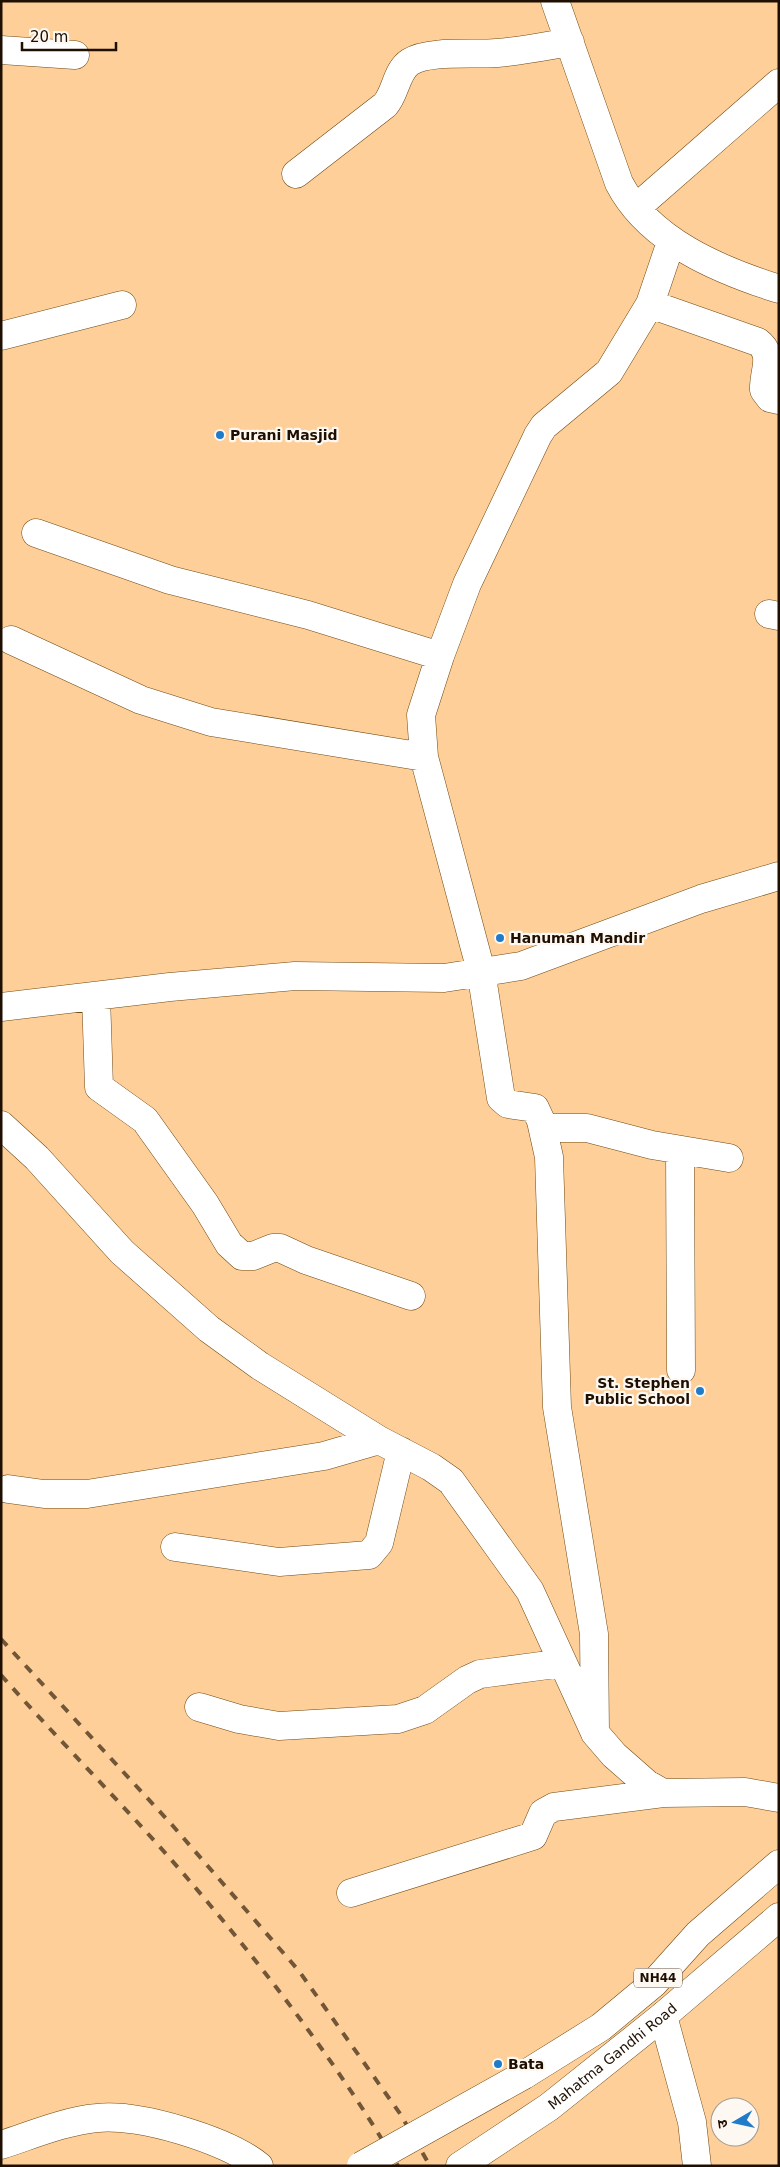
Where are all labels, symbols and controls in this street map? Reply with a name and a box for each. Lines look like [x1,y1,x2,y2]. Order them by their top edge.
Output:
scale bar [22,20,116,52]
text: 20 m [30,28,68,46]
place label: Purani Masjid [230,427,338,443]
marker: Purani Masjid [214,429,226,441]
place label: Hanuman Mandir [510,930,645,946]
marker: Hanuman Mandir [494,932,506,944]
place label: St. Stephen Public School [585,1375,690,1407]
marker: St. Stephen Public School [694,1385,706,1397]
road number: NH44 [634,1969,682,1988]
street label: Mahatma Gandhi Road [545,2000,680,2112]
place label: Bata [508,2056,544,2072]
marker: Bata [492,2058,504,2070]
north arrow [710,2097,760,2147]
text: उ [713,2118,731,2129]

